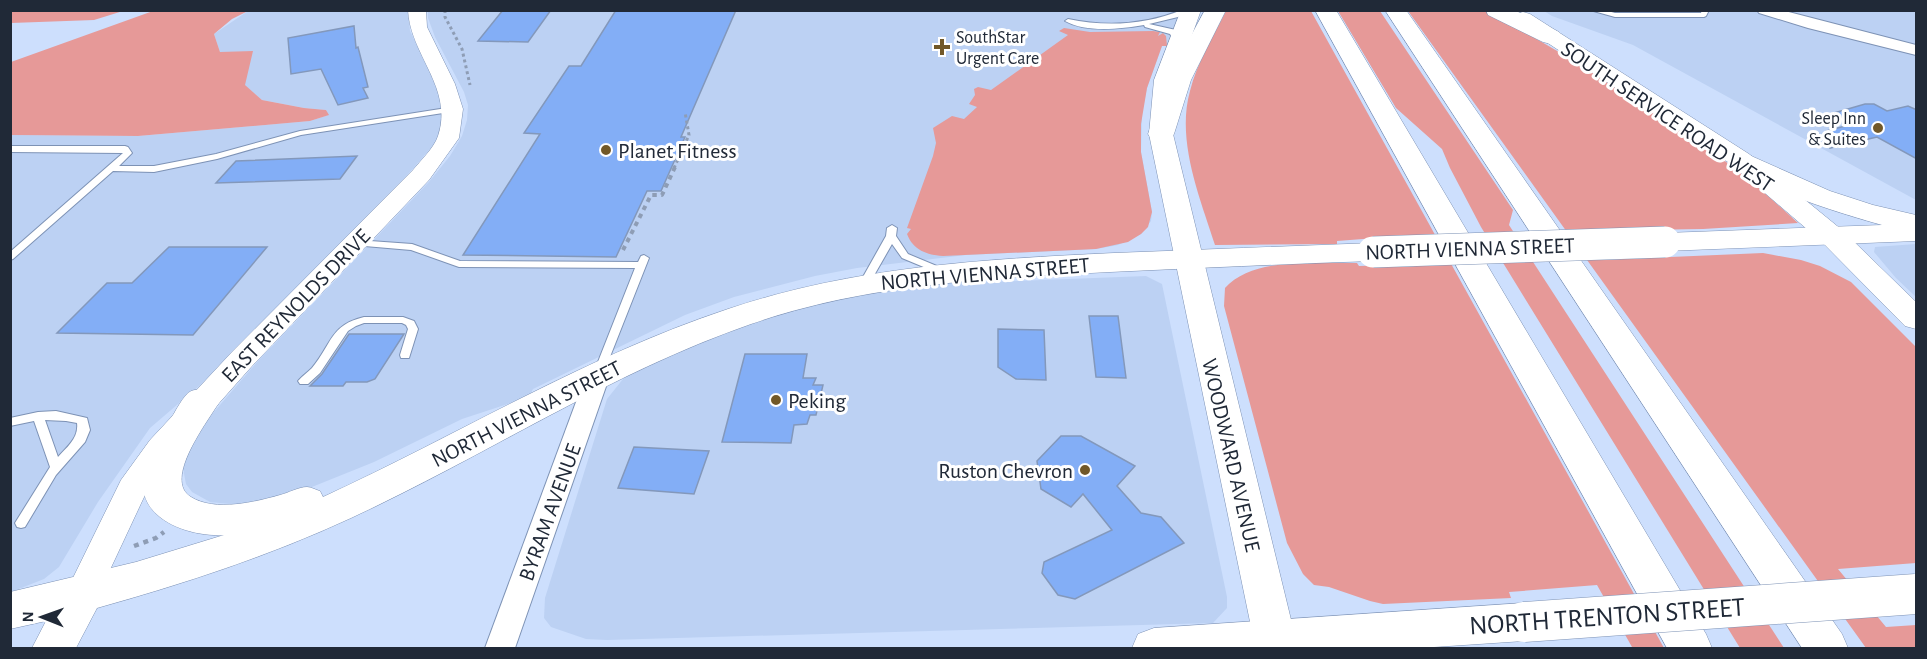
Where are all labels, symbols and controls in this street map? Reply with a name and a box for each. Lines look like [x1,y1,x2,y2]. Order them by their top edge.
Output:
place label: SouthStar Urgent Care [956,29,1039,68]
street label: SOUTH SERVICE ROAD WEST [1557,37,1778,196]
marker: SouthStar Urgent Care [933,38,951,56]
place label: Sleep Inn & Suites [1801,110,1866,149]
marker: Sleep Inn & Suites [1871,121,1885,135]
place label: Planet Fitness [618,140,737,162]
marker: Planet Fitness [599,143,613,157]
street label: EAST REYNOLDS DRIVE [217,225,374,386]
street label: NORTH VIENNA STREET [1365,234,1575,264]
street label: NORTH VIENNA STREET [880,254,1091,294]
street label: NORTH VIENNA STREET [428,356,625,471]
street label: WOODWARD AVENUE [1198,356,1264,554]
place label: Peking [788,390,846,412]
marker: Peking [769,393,783,407]
street label: BYRAM AVENUE [515,441,585,584]
place label: Ruston Chevron [938,460,1073,482]
marker: Ruston Chevron [1078,463,1092,477]
north arrow [12,587,72,647]
street label: NORTH TRENTON STREET [1468,593,1746,640]
text: N [20,611,36,622]

